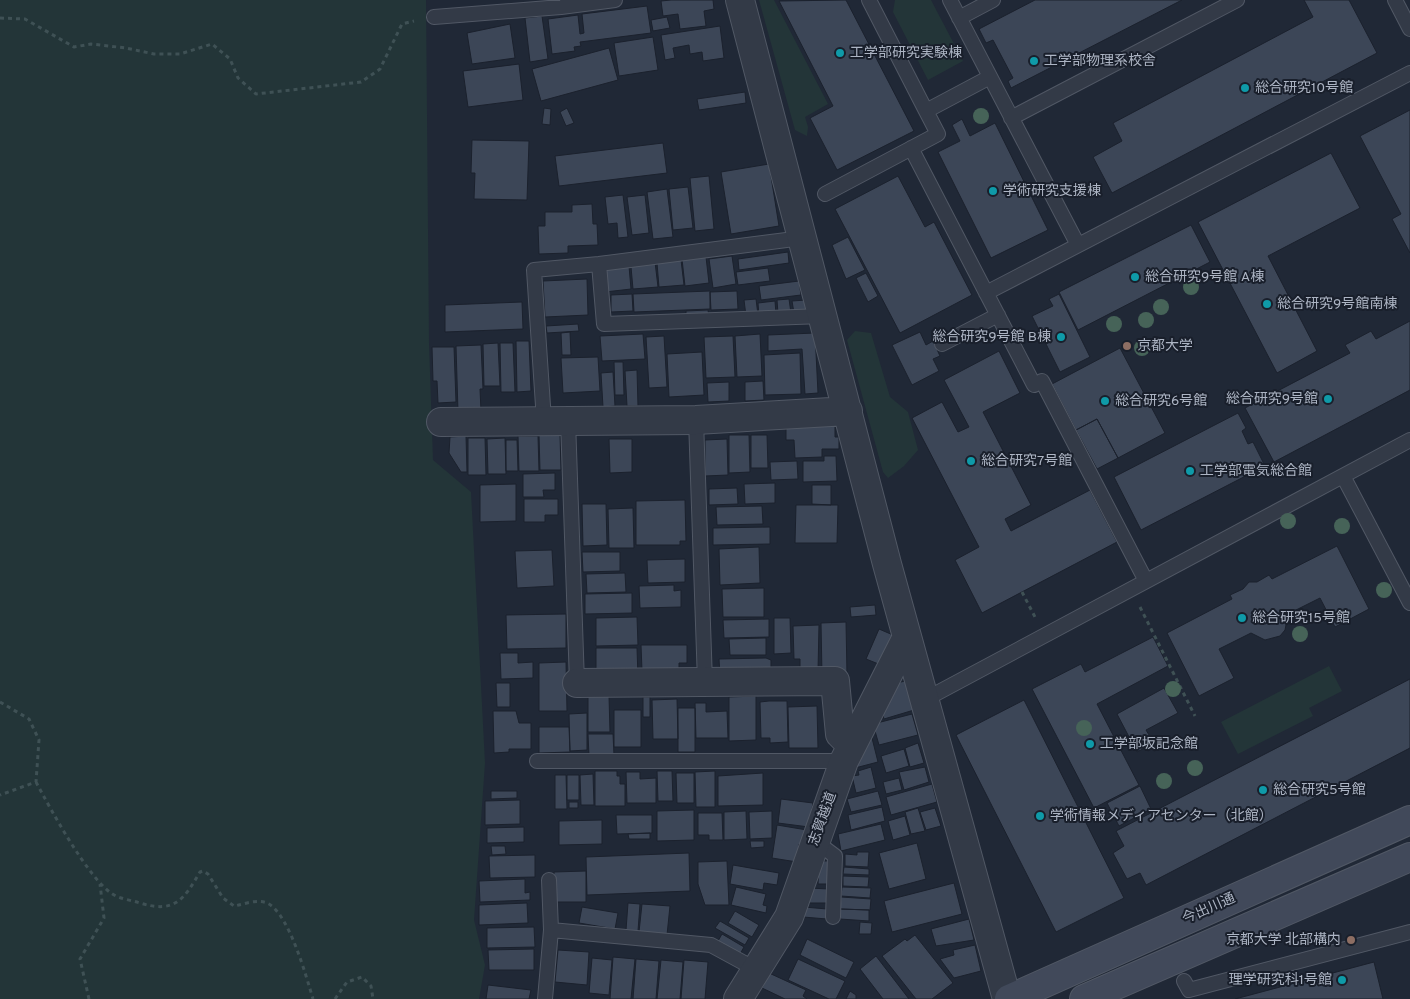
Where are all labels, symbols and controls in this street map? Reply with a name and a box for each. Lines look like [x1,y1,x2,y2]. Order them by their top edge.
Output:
place label: 工学部研究実験棟 [850,44,962,62]
marker: 工学部研究実験棟 [834,47,846,59]
place label: 工学部物理系校舎 [1044,52,1156,70]
marker: 工学部物理系校舎 [1028,55,1040,67]
place label: 総合研究10号館 [1255,80,1353,97]
marker: 総合研究10号館 [1239,82,1251,94]
place label: 学術研究支援棟 [1003,182,1101,200]
marker: 学術研究支援棟 [987,185,999,197]
place label: 総合研究9号館 A棟 [1145,268,1264,286]
marker: 総合研究9号館 A棟 [1129,271,1141,283]
place label: 総合研究9号館南棟 [1277,295,1397,313]
marker: 総合研究9号館南棟 [1261,298,1273,310]
place label: 総合研究9号館 B棟 [932,328,1051,346]
marker: 総合研究9号館 B棟 [1055,331,1067,343]
place label: 京都大学 [1137,338,1193,355]
marker: 京都大学 [1121,340,1133,352]
place label: 総合研究9号館 [1226,391,1318,408]
place label: 総合研究6号館 [1115,393,1207,410]
marker: 総合研究9号館 [1322,393,1334,405]
marker: 総合研究6号館 [1099,395,1111,407]
place label: 総合研究7号館 [981,453,1072,470]
marker: 総合研究7号館 [965,455,977,467]
place label: 工学部電気総合館 [1200,463,1312,480]
marker: 工学部電気総合館 [1184,465,1196,477]
place label: 総合研究15号館 [1252,610,1350,627]
marker: 総合研究15号館 [1236,612,1248,624]
place label: 工学部坂記念館 [1100,736,1198,753]
marker: 工学部坂記念館 [1084,738,1096,750]
place label: 総合研究5号館 [1273,782,1366,799]
marker: 総合研究5号館 [1257,784,1269,796]
street label: 志賀越道 [805,790,841,848]
place label: 学術情報メディアセンター（北館） [1050,807,1273,825]
marker: 学術情報メディアセンター（北館） [1034,810,1046,822]
street label: 今出川通 [1180,890,1238,928]
place label: 京都大学 北部構内 [1226,931,1341,949]
marker: 京都大学 北部構内 [1345,934,1357,946]
place label: 理学研究科1号館 [1229,972,1332,989]
marker: 理学研究科1号館 [1336,974,1348,986]

